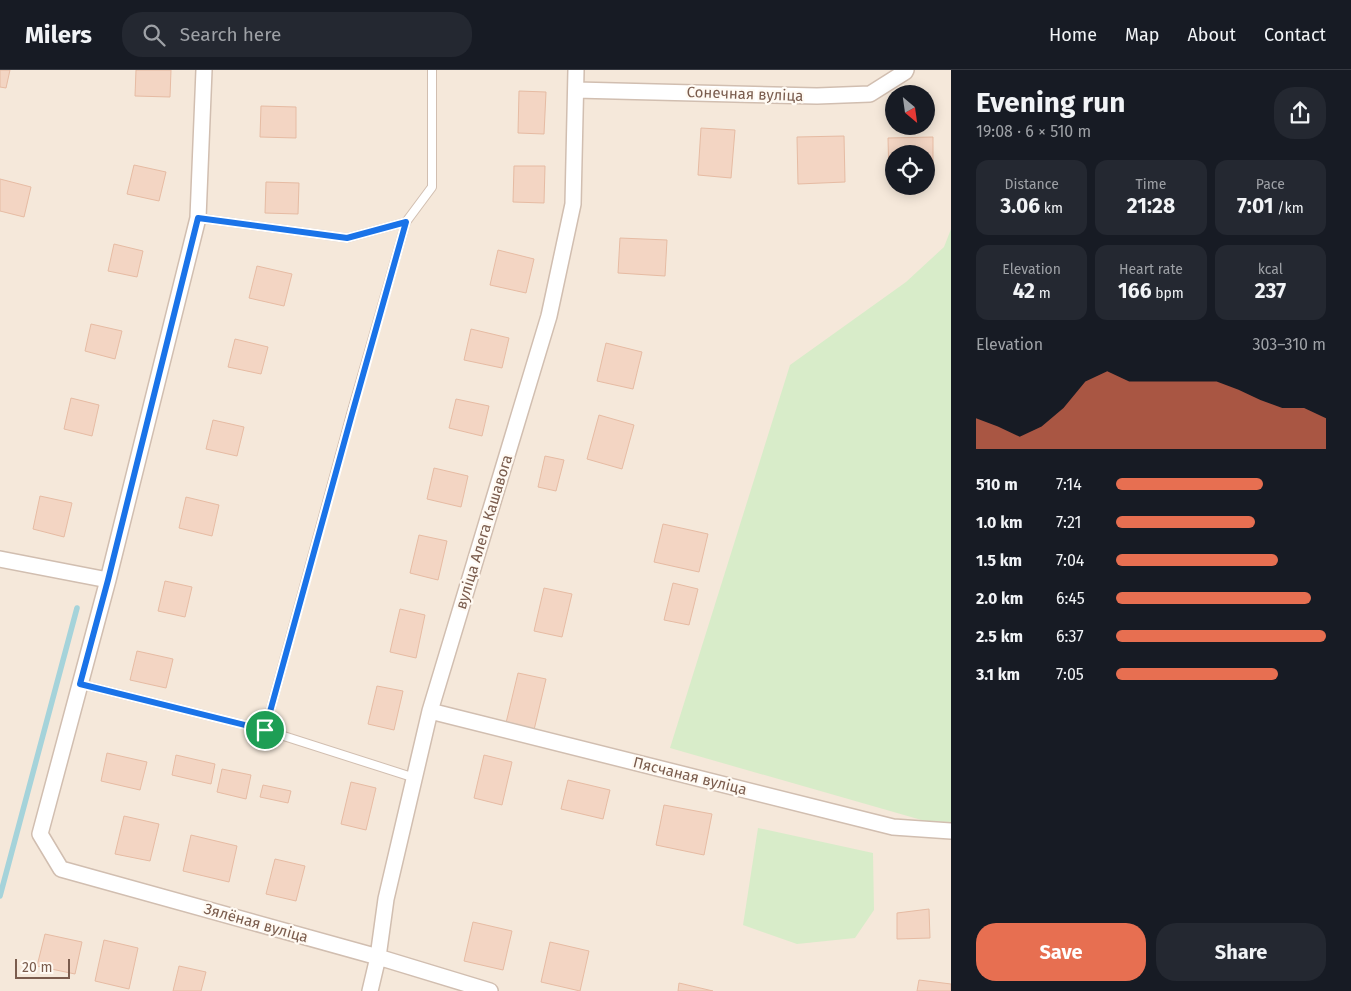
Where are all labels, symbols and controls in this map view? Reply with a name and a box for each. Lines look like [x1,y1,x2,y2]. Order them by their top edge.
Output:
search box [122,12,472,57]
text: Milers [25,21,92,49]
icon: search [140,21,168,49]
text: Search here [180,23,281,46]
text: Home [1049,24,1097,46]
text: Map [1125,24,1159,46]
text: About [1187,24,1236,46]
text: Contact [1264,24,1326,46]
street label: Сонечная вуліца [686,83,804,105]
north arrow [885,85,935,135]
map controls [885,85,935,195]
text: Evening run [976,86,1125,119]
button: share [1274,87,1326,139]
text: 19:08 · 6 × 510 m [976,122,1091,141]
button: locate [885,145,935,195]
text: Distance [1005,176,1059,193]
text: Time [1136,176,1166,193]
text: Pace [1256,176,1285,193]
text: 3.06 [1000,193,1040,219]
text: 21:28 [1127,193,1175,219]
text: 7:01 [1237,193,1273,219]
text: km [1040,200,1063,217]
text: /km [1273,200,1304,217]
text: Elevation [1002,261,1061,278]
text: Heart rate [1119,261,1183,278]
text: kcal [1258,261,1283,278]
text: 42 [1013,278,1035,304]
text: 166 [1118,278,1152,304]
text: 237 [1255,278,1286,304]
text: m [1035,285,1051,302]
text: bpm [1152,285,1184,302]
text: Elevation [976,335,1043,354]
text: 303–310 m [1253,335,1326,354]
street label: вуліца Алега Кашавога [452,452,516,612]
text: 510 m [976,475,1018,494]
text: 7:14 [1056,475,1082,494]
text: 1.0 km [976,513,1023,532]
text: 7:21 [1056,513,1081,532]
text: 1.5 km [976,551,1022,570]
text: 7:04 [1056,551,1084,570]
text: 2.0 km [976,589,1023,608]
text: 6:45 [1056,589,1085,608]
text: 2.5 km [976,627,1023,646]
text: 6:37 [1056,627,1084,646]
text: 3.1 km [976,665,1020,684]
text: 7:05 [1056,665,1084,684]
pin [244,709,286,751]
icon: arrive [251,716,279,744]
street label: Пясчаная вуліца [631,753,749,799]
street label: Зялёная вуліца [202,900,310,946]
button: Save [976,923,1146,981]
button: Share [1156,923,1326,981]
scale bar [15,956,70,979]
text: 20 m [22,959,52,976]

